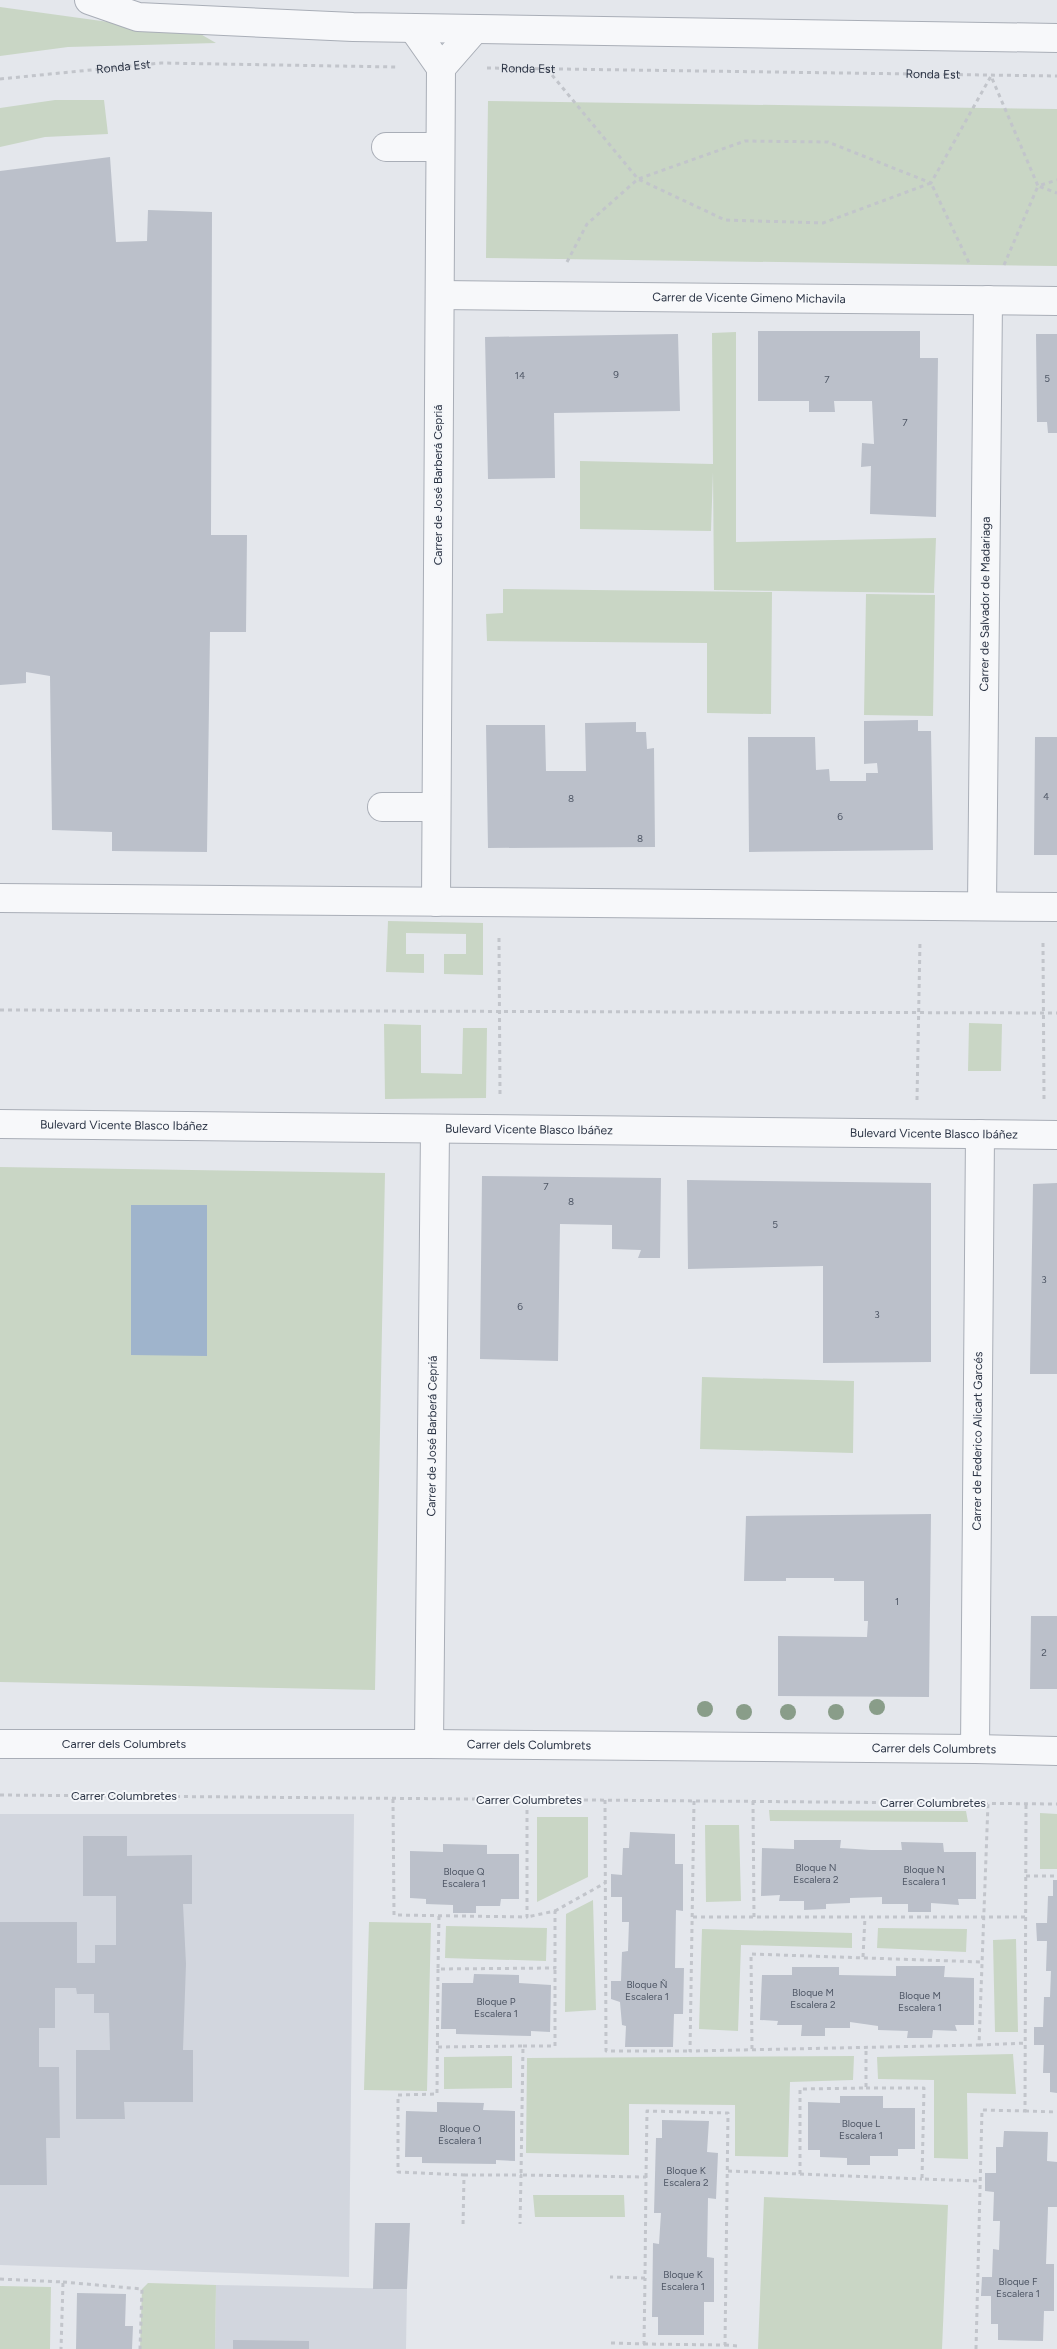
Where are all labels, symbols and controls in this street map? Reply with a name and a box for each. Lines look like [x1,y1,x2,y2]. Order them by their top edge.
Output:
street label: Ronda Est [96,57,152,76]
street label: Ronda Est [501,61,556,76]
street label: Ronda Est [906,67,961,82]
street label: Carrer de Vicente Gimeno Michavila [652,290,846,306]
house number: 9 [613,368,619,381]
house number: 14 [515,369,525,382]
house number: 5 [1044,372,1050,385]
house number: 7 [824,373,830,386]
street label: Carrer de José Barberá Cepriá [431,405,445,565]
house number: 7 [902,416,908,429]
street label: Carrer de Salvador de Madariaga [977,517,993,691]
house number: 4 [1043,790,1049,803]
house number: 8 [568,792,574,805]
house number: 6 [837,810,843,823]
house number: 8 [637,832,643,845]
street label: Bulevard Vicente Blasco Ibáñez [40,1117,208,1133]
street label: Bulevard Vicente Blasco Ibáñez [445,1122,613,1137]
street label: Bulevard Vicente Blasco Ibáñez [850,1126,1018,1142]
house number: 7 [543,1180,549,1193]
house number: 8 [568,1195,574,1208]
house number: 5 [772,1218,778,1231]
house number: 3 [1041,1273,1047,1286]
house number: 6 [517,1300,523,1313]
house number: 3 [874,1308,880,1321]
street label: Carrer de Federico Alicart Garcés [970,1351,985,1530]
street label: Carrer de José Barberá Cepriá [424,1355,440,1517]
house number: 1 [895,1595,899,1608]
house number: 2 [1041,1646,1047,1659]
street label: Carrer dels Columbrets [62,1737,187,1751]
street label: Carrer dels Columbrets [467,1737,592,1752]
street label: Carrer dels Columbrets [872,1741,997,1757]
street label: Carrer Columbretes [71,1789,177,1803]
street label: Carrer Columbretes [476,1793,582,1807]
street label: Carrer Columbretes [880,1796,986,1810]
house number: Bloque N Escalera 2 [793,1861,839,1886]
house number: Bloque N Escalera 1 [902,1863,946,1888]
house number: Bloque Q Escalera 1 [442,1865,486,1890]
house number: Bloque Ñ Escalera 1 [625,1978,669,2003]
house number: Bloque M Escalera 2 [790,1986,836,2011]
house number: Bloque M Escalera 1 [898,1989,942,2014]
house number: Bloque P Escalera 1 [474,1995,518,2020]
house number: Bloque L Escalera 1 [839,2117,883,2142]
house number: Bloque O Escalera 1 [438,2122,482,2147]
house number: Bloque K Escalera 2 [663,2164,709,2189]
house number: Bloque K Escalera 1 [661,2268,705,2293]
house number: Bloque F Escalera 1 [996,2275,1040,2300]

